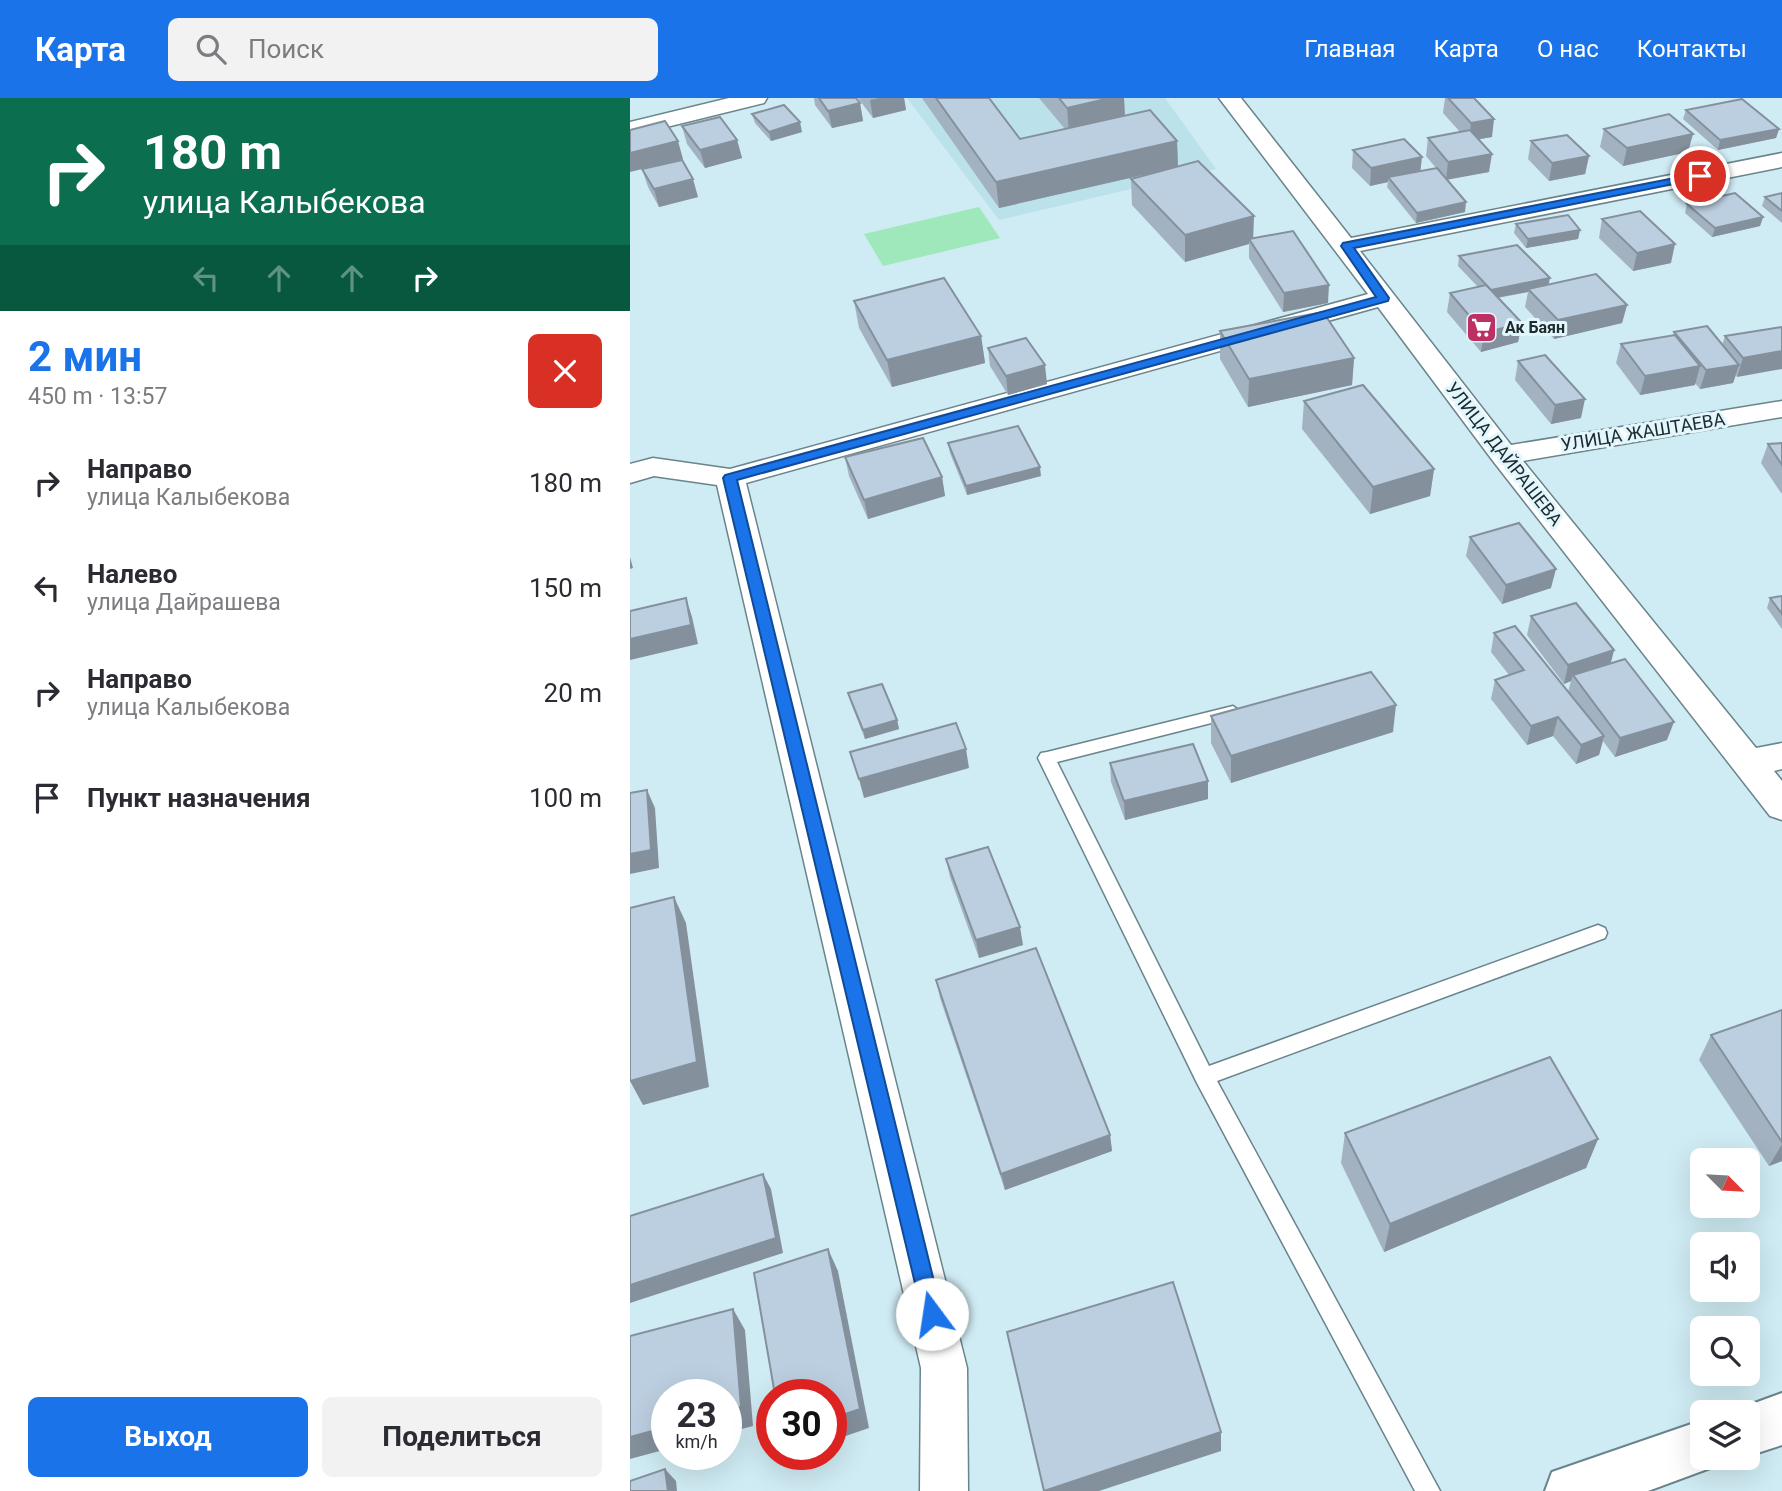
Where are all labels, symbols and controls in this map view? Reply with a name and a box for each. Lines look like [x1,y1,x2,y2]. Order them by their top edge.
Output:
search box [168,18,658,81]
text: Карта [35,30,126,69]
icon: search [192,30,230,68]
text: Поиск [248,34,324,64]
text: Главная [1304,35,1395,63]
text: Карта [1433,35,1499,63]
text: О нас [1537,35,1599,63]
text: Контакты [1637,35,1747,63]
text: 180 m [143,124,282,181]
icon: right [28,126,119,217]
pin [1670,146,1730,206]
icon: arrive [1681,157,1719,195]
text: улица Калыбекова [143,183,426,221]
icon: left [187,259,225,297]
icon: ahead [260,259,298,297]
icon: ahead [333,259,371,297]
icon: right [406,259,444,297]
supermarket icon: Ак Баян [1465,310,1499,344]
place label: Ак Баян [1505,318,1565,337]
text: 2 мин [28,332,142,381]
button: close [528,334,602,408]
street label: УЛИЦА ДАЙРАШЕВА [1442,378,1567,530]
text: 450 m · 13:57 [28,383,167,410]
street label: УЛИЦА ЖАШТАЕВА [1559,408,1727,455]
text: Направо [87,454,192,484]
icon: right [28,464,66,502]
text: 180 m [529,468,602,498]
text: улица Калыбекова [87,484,290,511]
text: Налево [87,559,177,589]
icon: left [28,569,66,607]
text: 150 m [529,573,602,603]
text: улица Дайрашева [87,589,281,616]
text: Направо [87,664,192,694]
icon: right [28,674,66,712]
text: 20 m [544,678,602,708]
text: улица Калыбекова [87,694,290,721]
icon: arrive [28,779,66,817]
text: Пункт назначения [87,783,311,813]
text: 100 m [529,783,602,813]
north arrow [1690,1148,1760,1218]
map controls [1690,1148,1760,1470]
button: sound [1690,1232,1760,1302]
position arrow [895,1277,969,1351]
button: search [1690,1316,1760,1386]
speed limit sign: 30 [756,1379,847,1470]
text: 23 [676,1395,717,1436]
button: Выход [28,1397,308,1477]
button: Поделиться [322,1397,602,1477]
button: layers [1690,1400,1760,1470]
text: km/h [675,1431,718,1452]

